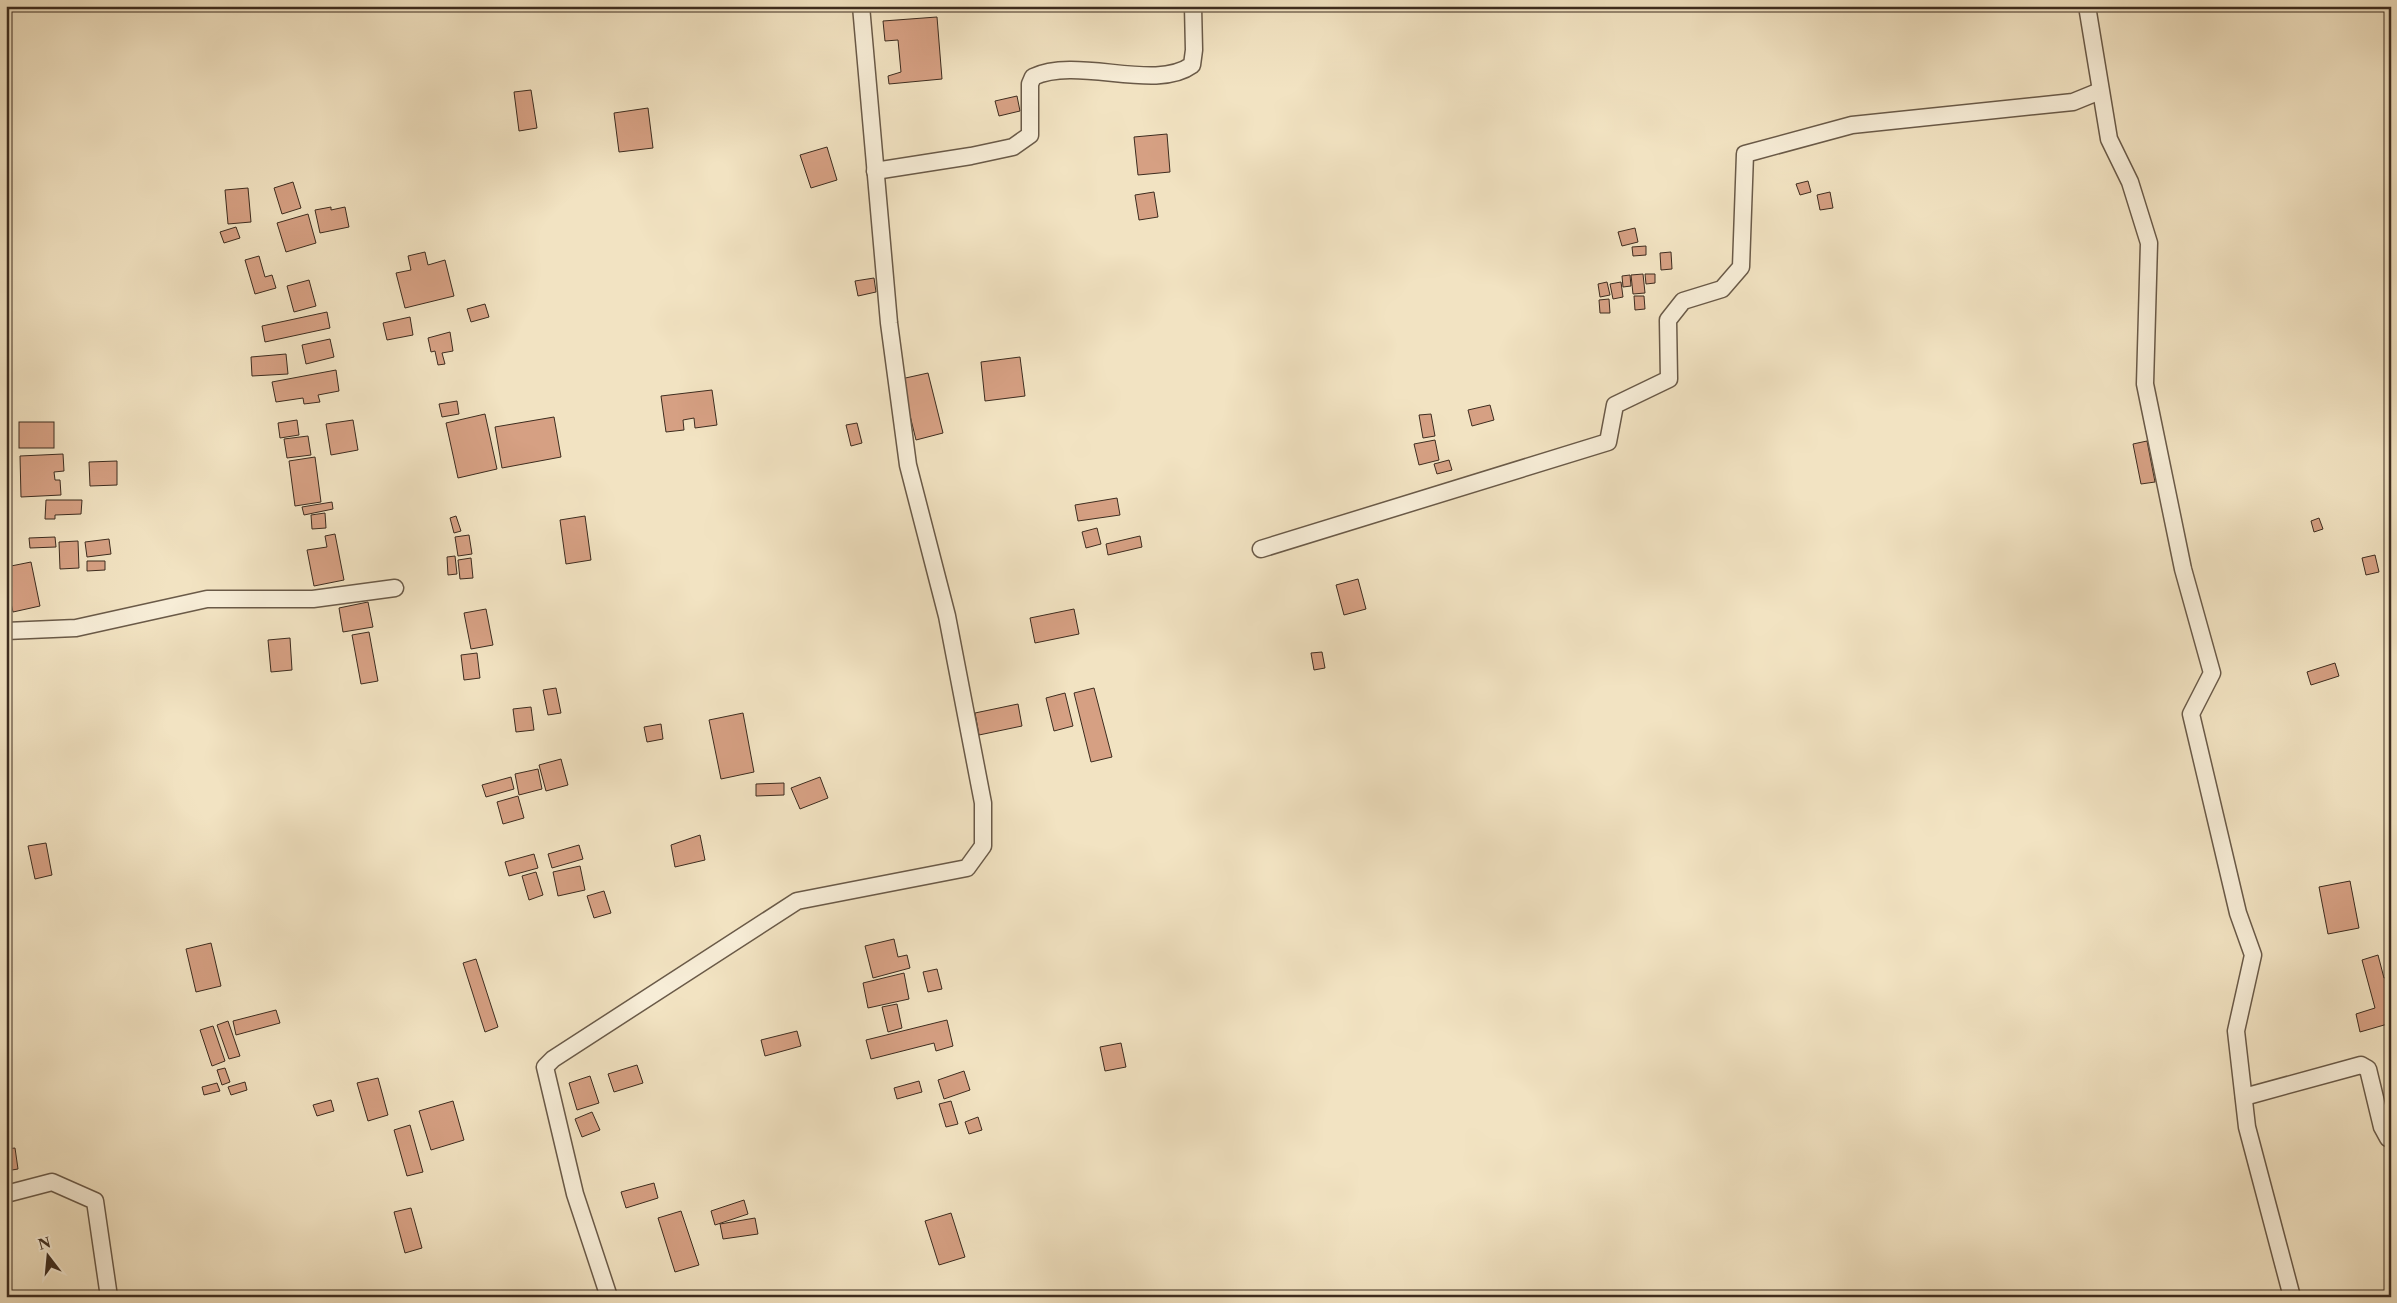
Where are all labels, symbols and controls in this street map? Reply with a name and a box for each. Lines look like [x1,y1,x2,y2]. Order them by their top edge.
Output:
north arrow [22,1230,72,1280]
text: N [36,1233,53,1254]

